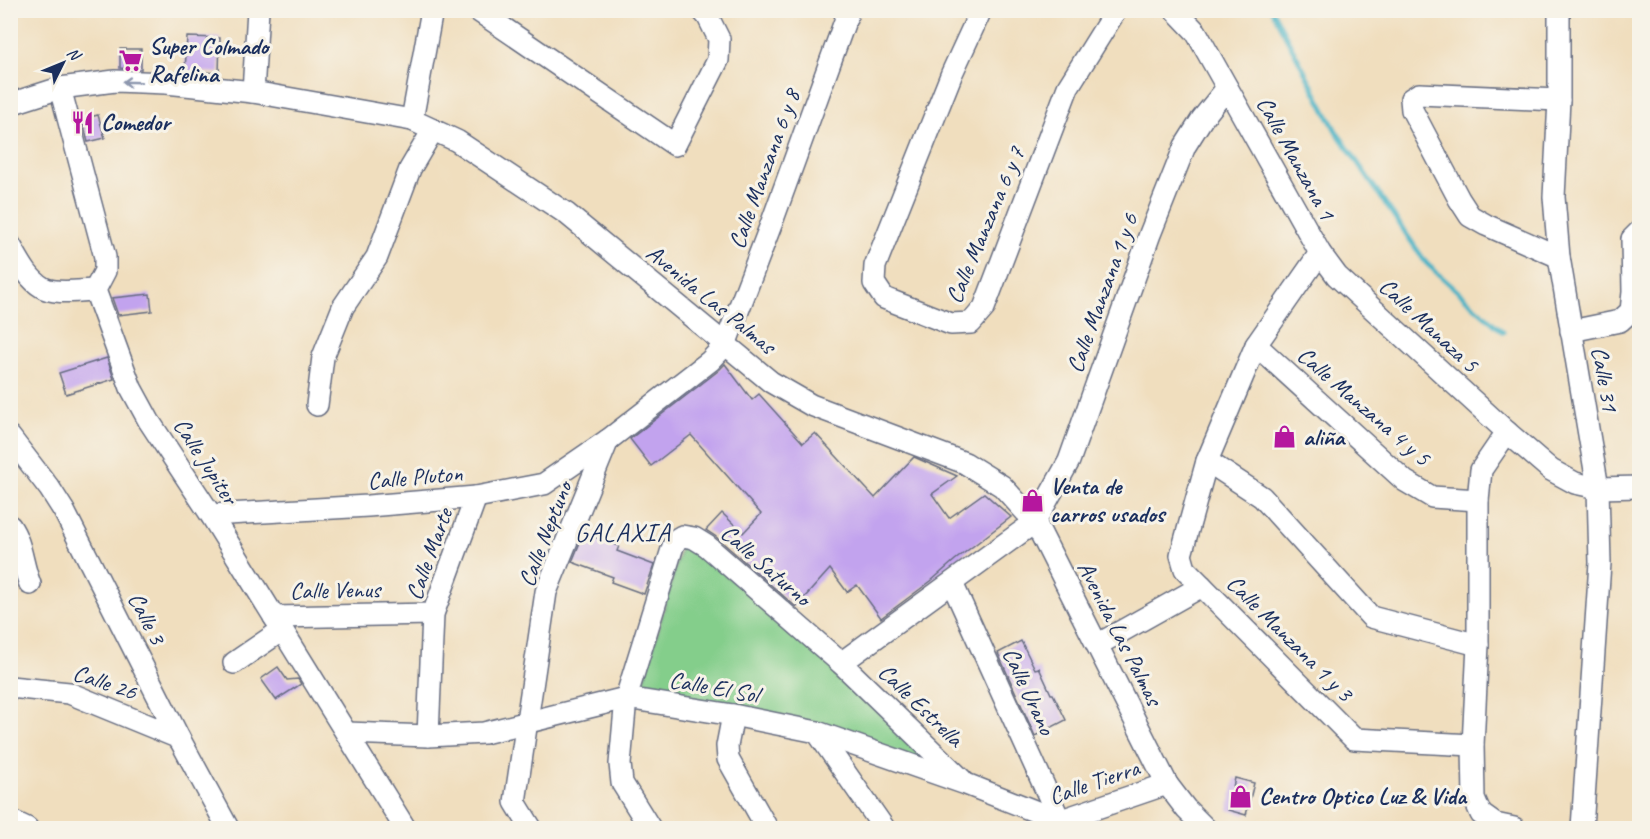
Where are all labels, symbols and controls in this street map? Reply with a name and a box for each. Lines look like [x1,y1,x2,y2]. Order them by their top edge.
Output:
place label: Super Colmado Rafelina [149,31,271,89]
north arrow [33,33,93,93]
text: N [63,43,86,66]
supermarket icon: Super Colmado Rafelina [118,47,144,73]
one-way arrow [122,76,142,87]
street label: Calle Manzana 6 y 8 [721,83,807,253]
street label: Calle Manzana 1 [1250,91,1343,226]
place label: Comedor [101,107,172,137]
restaurant icon: Comedor [70,109,96,135]
street label: Calle Manzana 6 y 7 [939,141,1032,308]
street label: Calle Manzana 1 y 6 [1059,208,1145,377]
street label: Avenida Las Palmas [640,238,784,362]
street label: Calle Manaza 5 [1373,271,1486,380]
street label: Calle Manzana 4 y 5 [1291,340,1438,473]
street label: Calle 31 [1585,344,1626,415]
street label: Calle Jupiter [167,412,246,512]
place label: aliña [1303,422,1346,452]
shop icon: aliña [1272,424,1298,450]
street label: Calle Pluton [366,458,464,496]
place label: Venta de carros usados [1050,471,1167,529]
street label: Calle Neptuno [511,475,580,591]
shop icon: Venta de carros usados [1019,487,1045,513]
street label: Calle Marte [399,502,460,604]
district label: GALAXIA [575,516,672,549]
street label: Calle Saturno [715,518,819,614]
street label: Avenida Las Palmas [1071,556,1170,713]
street label: Calle Manzana 1 y 3 [1220,568,1361,709]
street label: Calle Venus [290,574,383,606]
street label: Calle 3 [121,587,174,651]
street label: Calle Urano [996,643,1063,741]
street label: Calle 26 [69,657,142,707]
street label: Calle Estrella [872,657,971,754]
street label: Calle El Sol [667,664,765,710]
street label: Calle Tierra [1045,752,1144,811]
place label: Centro Optico Luz & Vida [1259,781,1468,811]
shop icon: Centro Optico Luz & Vida [1228,783,1254,809]

